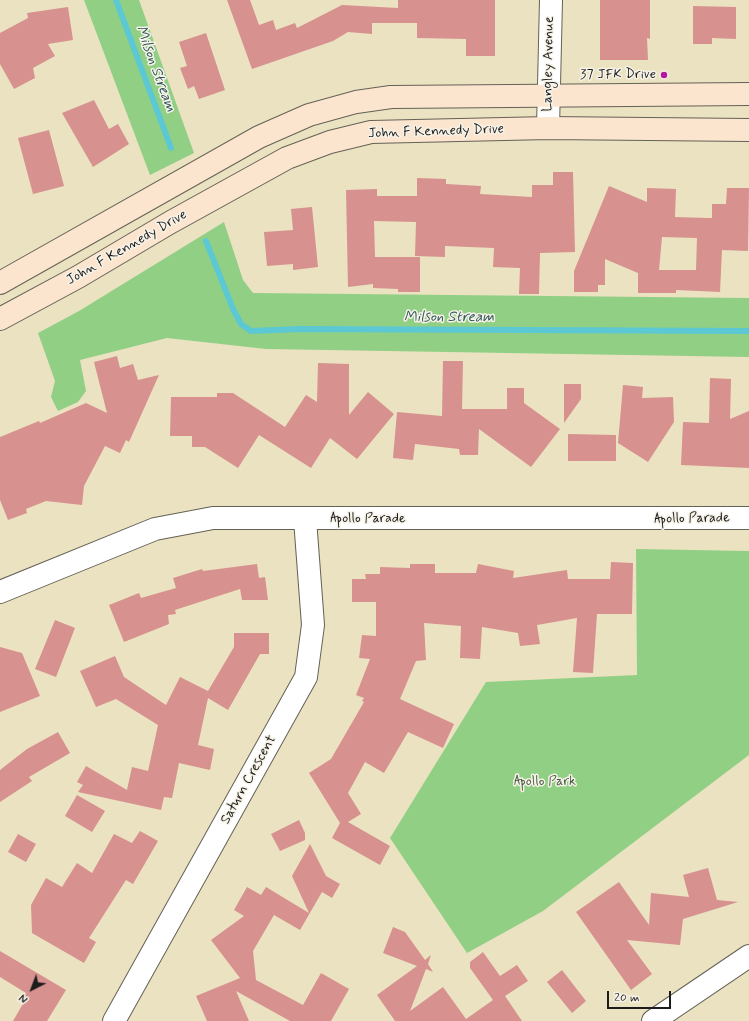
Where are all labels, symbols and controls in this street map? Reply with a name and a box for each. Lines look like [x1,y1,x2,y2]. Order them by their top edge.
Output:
street label: Langley Avenue [540,16,558,112]
water label: Milson Stream [131,23,179,115]
place label: 37 JFK Drive [580,67,656,83]
marker: 37 JFK Drive [659,70,669,80]
street label: John F Kennedy Drive [368,121,504,143]
street label: John F Kennedy Drive [64,207,190,289]
water label: Milson Stream [404,309,494,327]
street label: Apollo Parade [654,510,730,528]
street label: Apollo Parade [330,511,406,527]
street label: Saturn Crescent [218,733,280,827]
park label: Apollo Park [514,774,576,790]
north arrow [12,969,52,1009]
scale bar [609,983,673,1009]
text: N [17,990,31,1006]
text: 20 m [614,990,640,1006]

